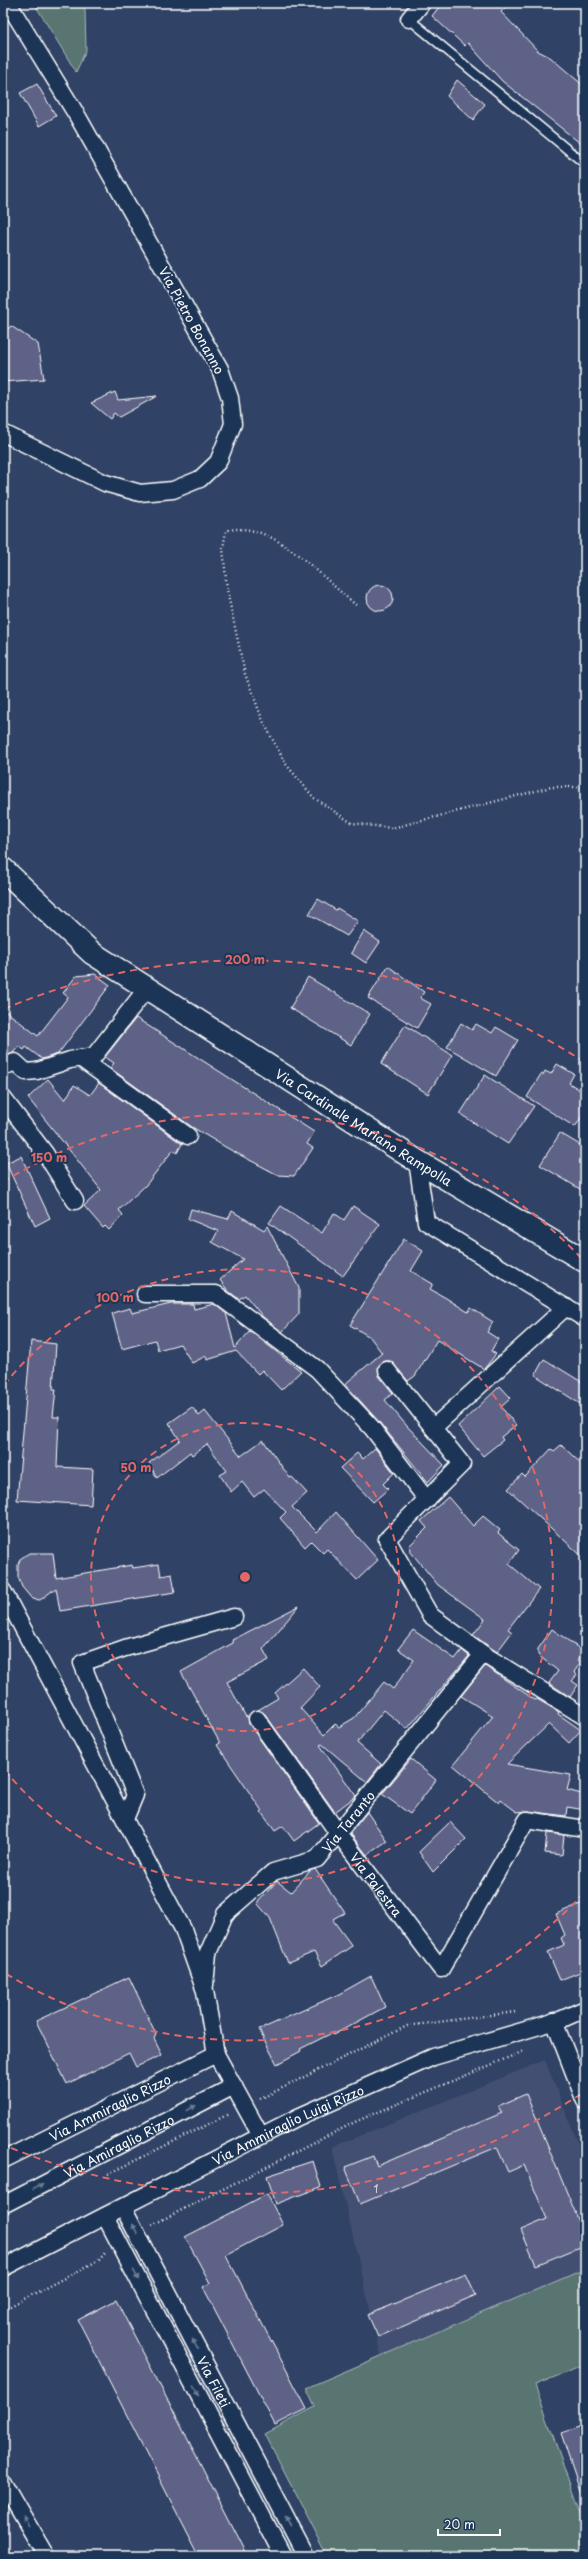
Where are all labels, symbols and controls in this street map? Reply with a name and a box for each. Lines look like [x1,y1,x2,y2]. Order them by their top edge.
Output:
street label: Via Pietro Bonanno [155,263,229,377]
text: 200 m [225,950,265,968]
street label: Via Cardinale Mariano Rampolla [272,1063,456,1190]
text: 150 m [31,1148,67,1166]
text: 100 m [96,1288,134,1306]
text: 50 m [120,1458,152,1476]
centre of rings [238,1570,252,1584]
street label: Via Taranto [317,1786,379,1856]
street label: Via Palestra [346,1848,407,1920]
street label: Via Ammiraglio Rizzo [46,2069,174,2145]
street label: Via Ammiraglio Luigi Rizzo [209,2080,367,2169]
one-way arrow [185,2105,196,2111]
street label: Via Amiraglio Rizzo [60,2109,177,2182]
house number: 1 [374,2180,379,2197]
one-way arrow [32,2184,43,2190]
one-way arrow [132,2223,138,2235]
one-way arrow [133,2270,139,2281]
one-way arrow [192,2339,198,2350]
street label: Via Fileti [193,2353,236,2410]
one-way arrow [193,2385,200,2396]
scale bar [438,2511,500,2537]
text: 20 m [444,2515,475,2533]
one-way arrow [23,2516,30,2528]
one-way arrow [285,2516,291,2527]

